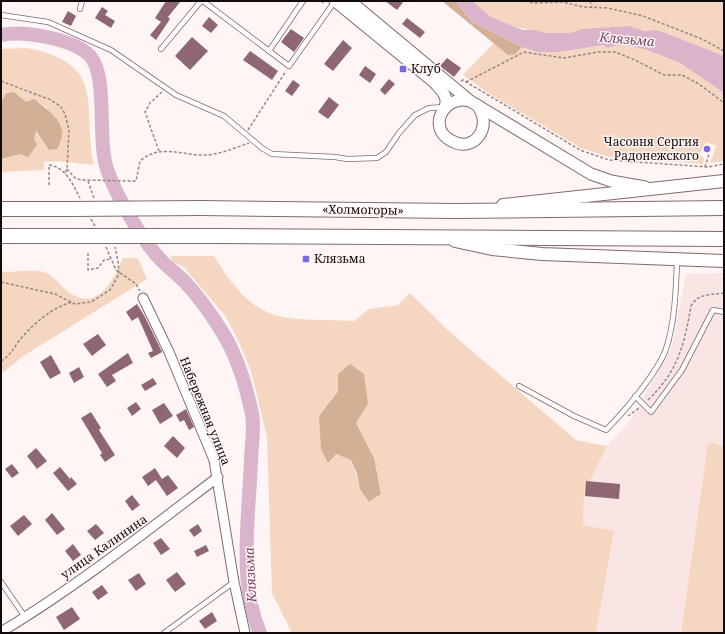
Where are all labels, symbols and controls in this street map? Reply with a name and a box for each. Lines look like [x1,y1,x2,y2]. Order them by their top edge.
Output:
water label: Клязьма [598,28,656,50]
place label: Клуб [411,60,441,77]
marker: Клуб [398,64,408,74]
place label: Часовня Сергия Радонежского [604,133,699,164]
marker: Часовня Сергия Радонежского [702,144,712,154]
street label: «Холмогоры» [322,200,404,219]
place label: Клязьма [314,250,366,267]
marker: Клязьма [301,254,311,264]
street label: Набережная улица [176,354,235,468]
street label: улица Калинина [57,510,150,583]
water label: Клязьма [240,546,260,604]

